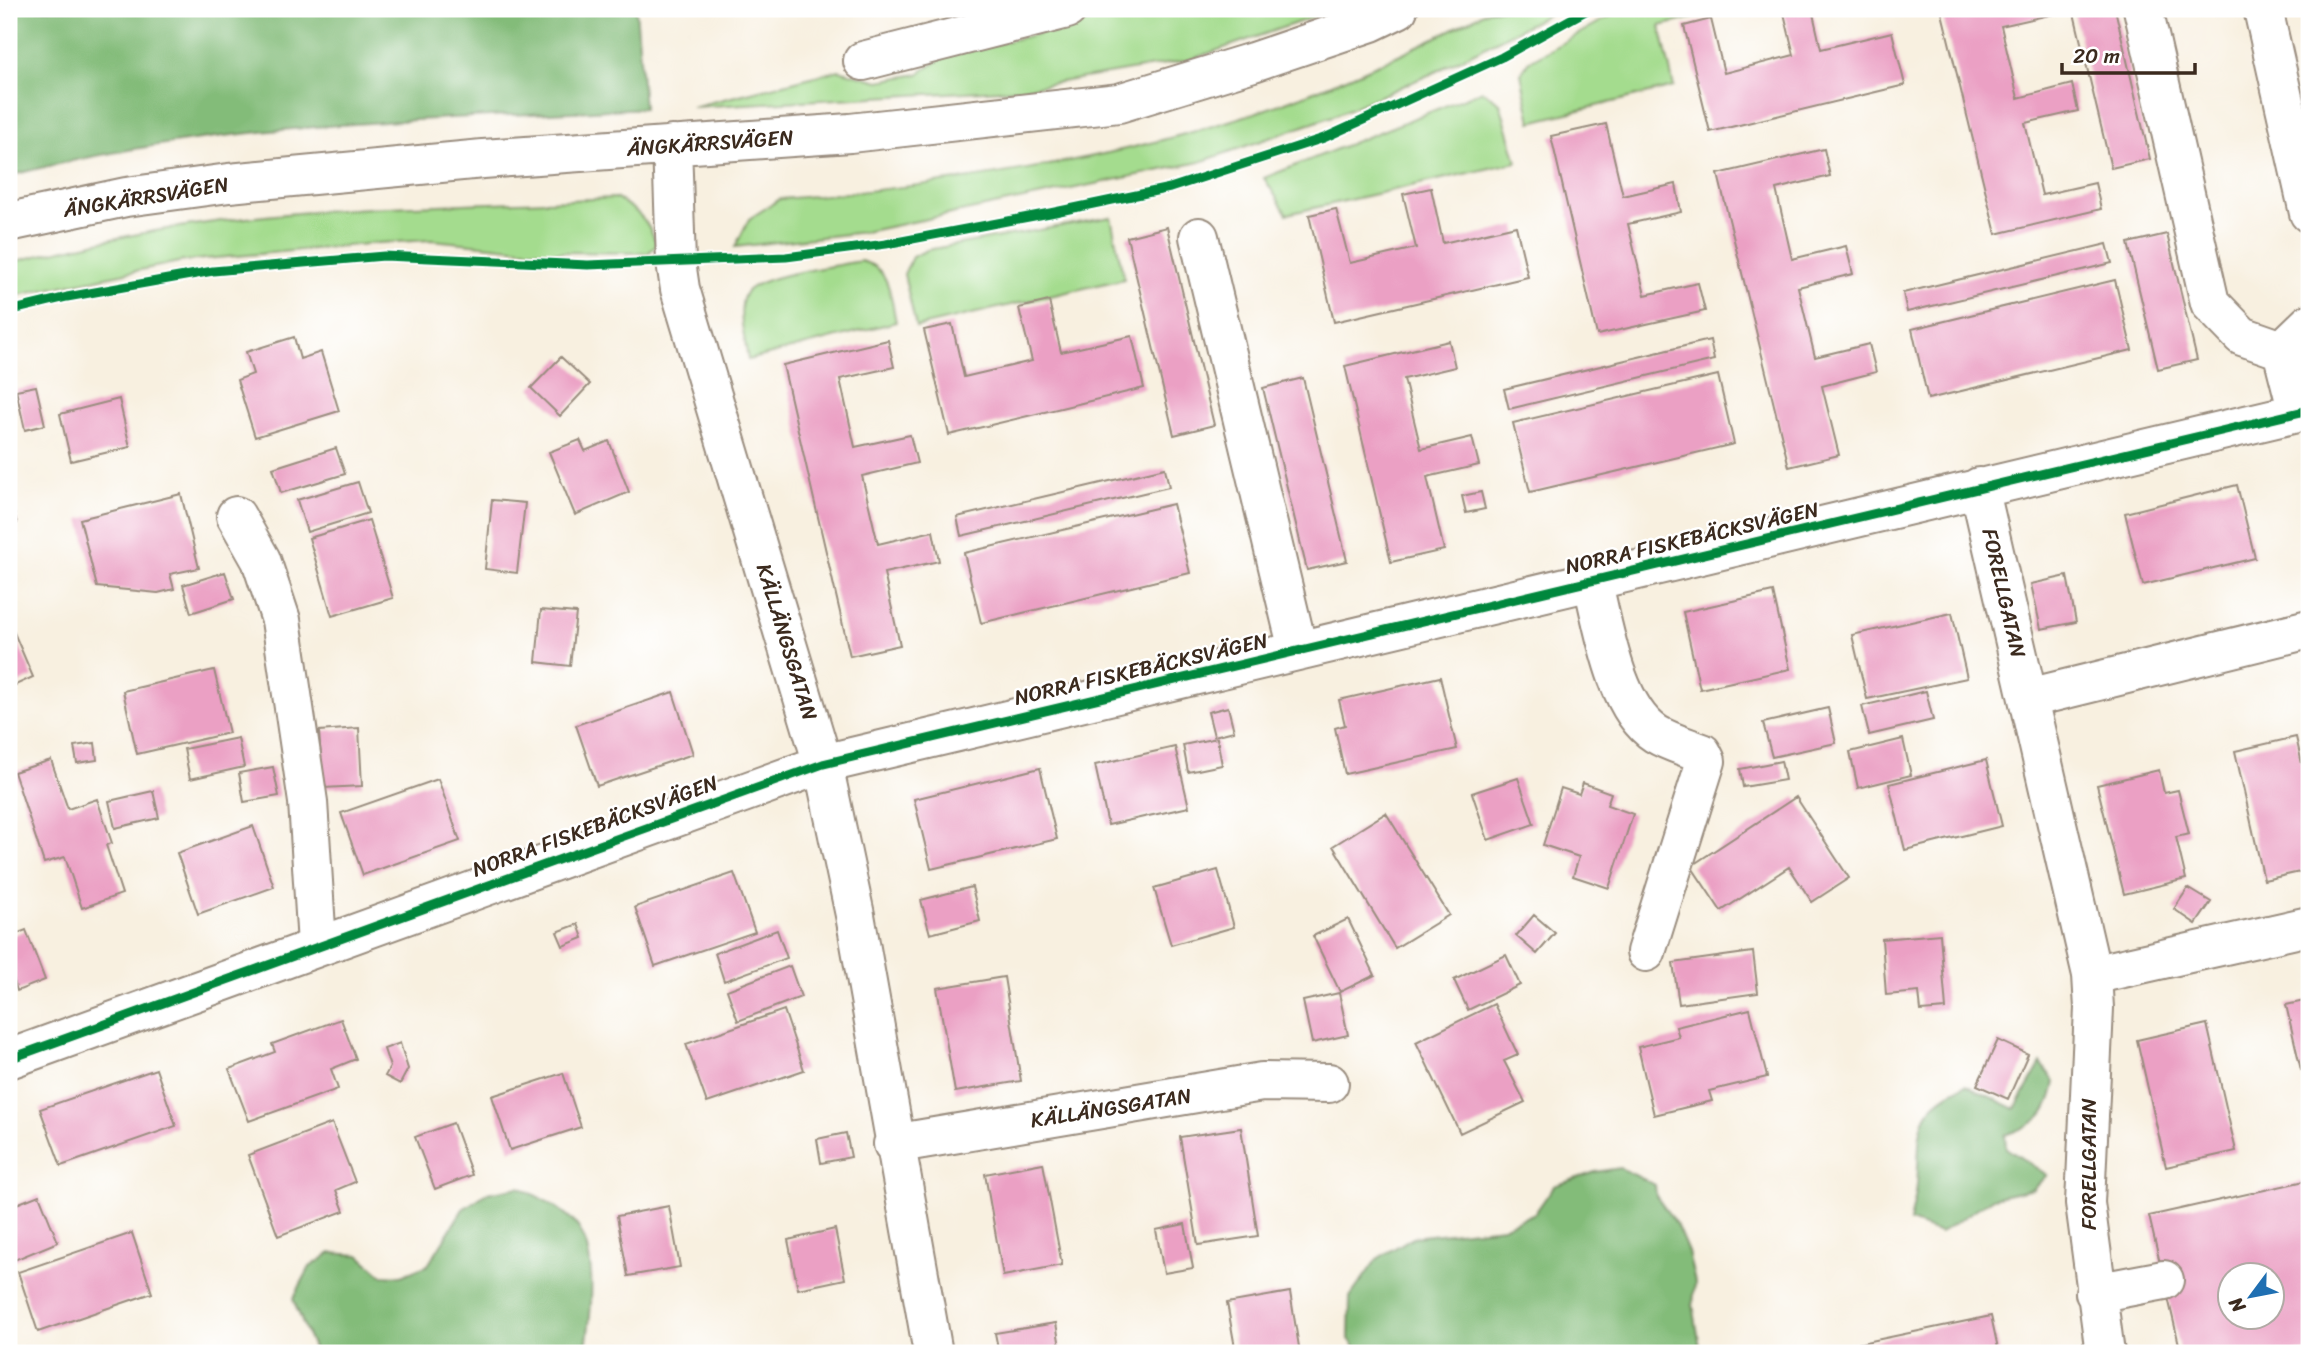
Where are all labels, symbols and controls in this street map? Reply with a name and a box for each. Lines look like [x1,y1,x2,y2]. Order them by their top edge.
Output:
scale bar [2062,32,2196,76]
text: 20 m [2073,37,2120,75]
street label: ÄNGKÄRRSVÄGEN [624,118,795,168]
street label: ÄNGKÄRRSVÄGEN [59,165,232,229]
street label: NORRA FISKEBÄCKSVÄGEN [1561,490,1823,586]
street label: FORELLGATAN [1971,525,2037,662]
street label: KÄLLÄNGSGATAN [745,559,829,725]
street label: NORRA FISKEBÄCKSVÄGEN [1010,621,1272,717]
street label: NORRA FISKEBÄCKSVÄGEN [467,764,724,888]
street label: KÄLLÄNGSGATAN [1028,1076,1194,1139]
street label: FORELLGATAN [2070,1098,2108,1230]
north arrow [2216,1260,2286,1330]
text: N [2219,1290,2255,1320]

